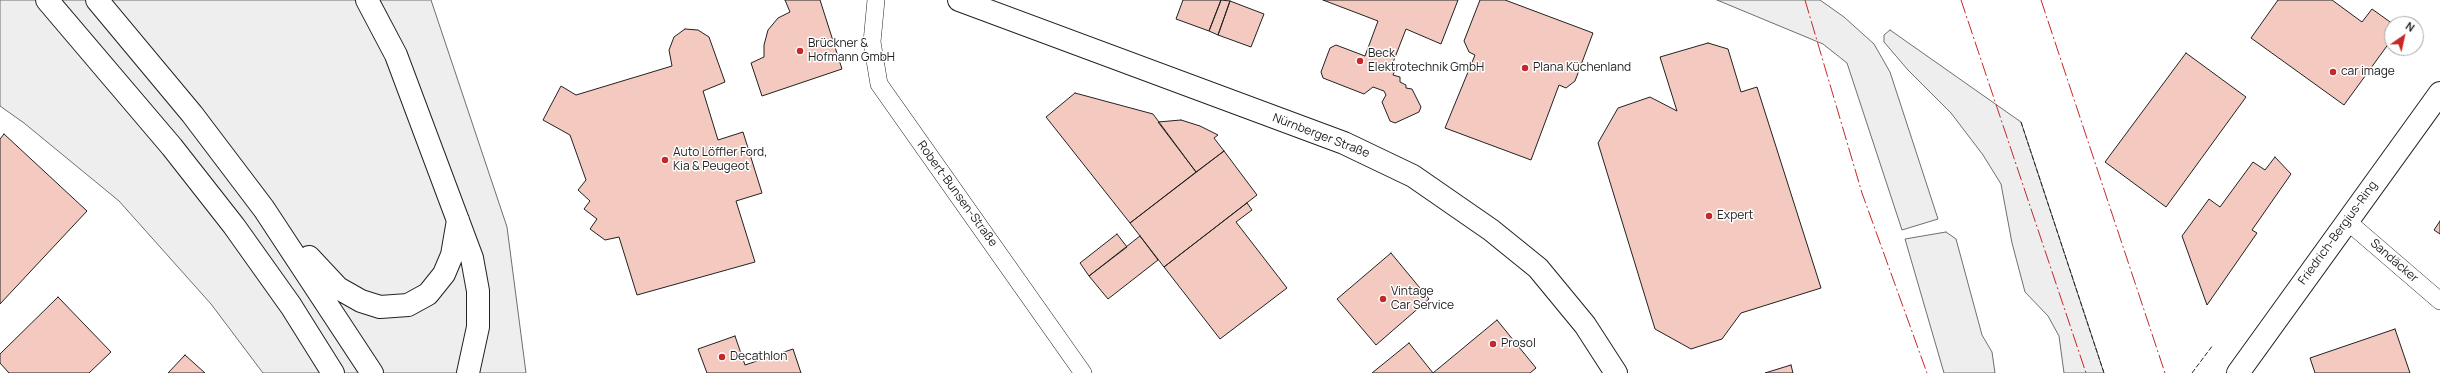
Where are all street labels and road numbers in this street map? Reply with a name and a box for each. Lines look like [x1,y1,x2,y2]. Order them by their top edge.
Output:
street label: Nürnberger Straße [1270,111,1372,161]
street label: Robert-Bunsen-Straße [914,138,1000,250]
street label: Friedrich-Bergius-Ring [2296,178,2380,288]
street label: Sandäcker [2367,236,2421,286]

